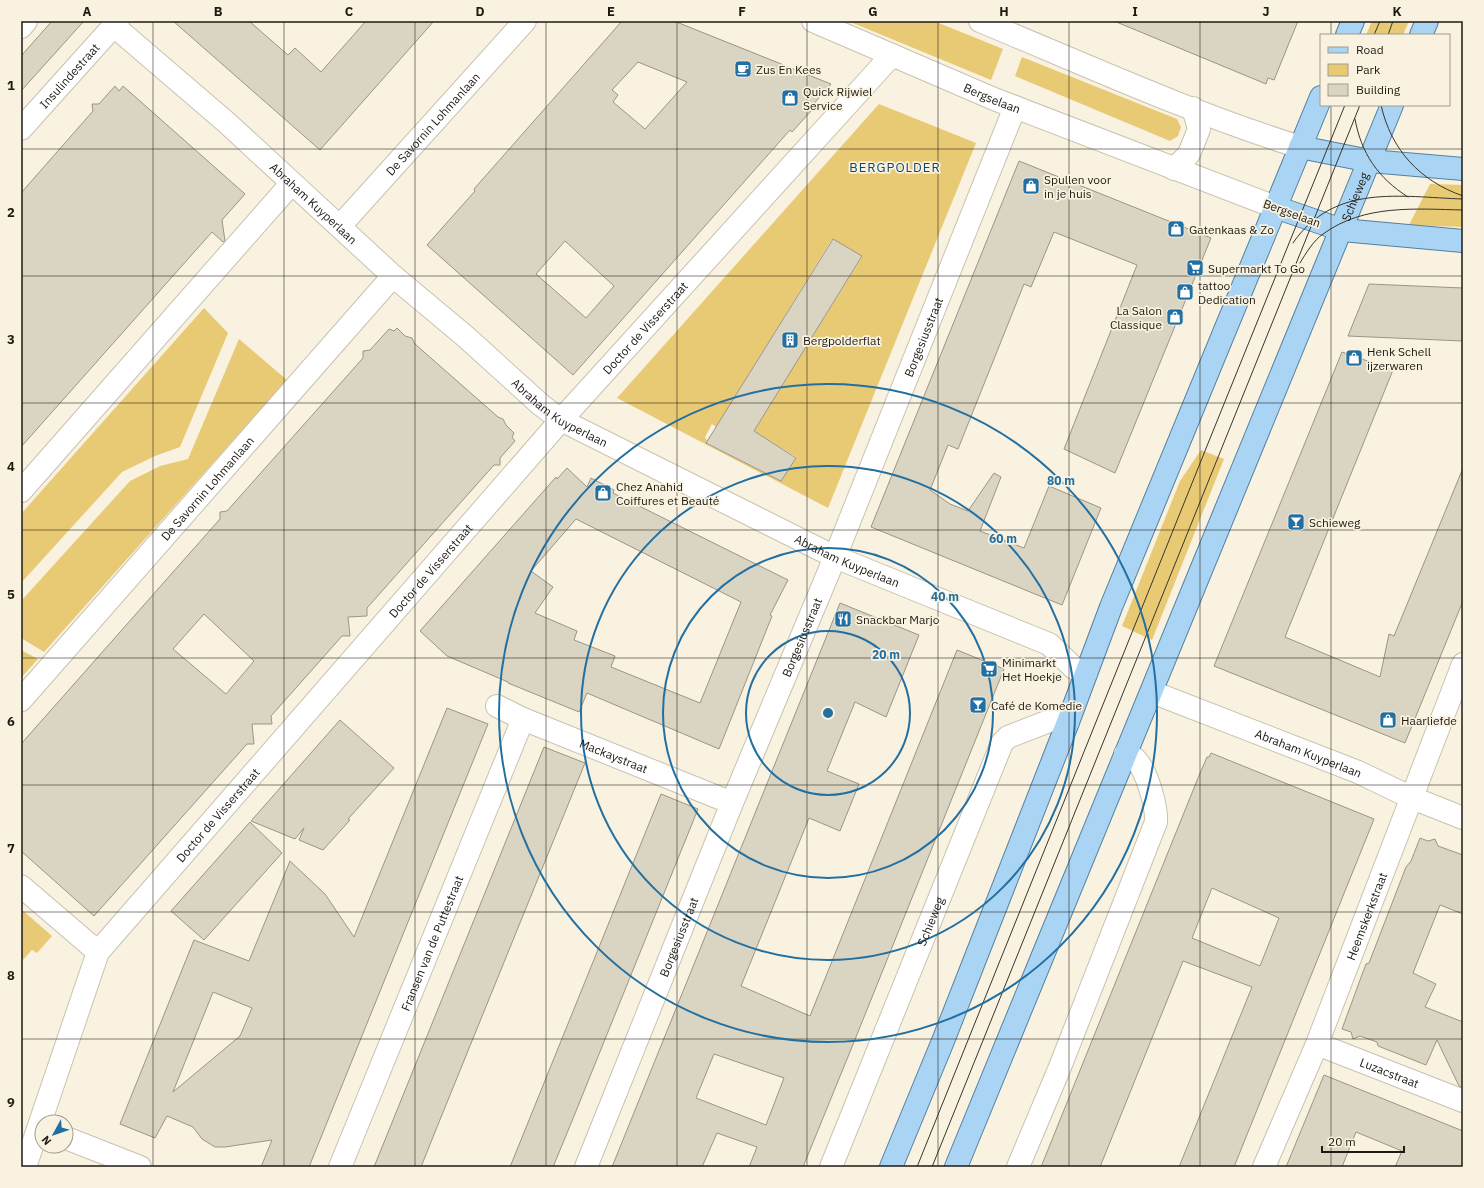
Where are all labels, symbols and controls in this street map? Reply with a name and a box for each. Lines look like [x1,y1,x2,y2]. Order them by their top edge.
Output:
text: A [83,3,92,20]
text: B [214,3,223,20]
text: C [345,3,354,20]
text: D [475,3,485,20]
text: E [607,3,615,20]
text: F [738,3,746,20]
text: G [868,3,878,20]
text: H [999,3,1009,20]
text: I [1132,3,1138,20]
text: J [1262,3,1270,20]
text: K [1392,3,1402,20]
legend [1320,34,1450,106]
street label: Insulindestraat [36,40,102,111]
text: Road [1356,42,1384,57]
cafe icon: Zus En Kees [733,59,753,79]
place label: Zus En Kees [756,62,822,77]
text: Park [1356,62,1381,77]
street label: De Savornin Lohmanlaan [382,69,483,178]
text: 1 [7,77,15,94]
street label: Bergselaan [961,79,1023,116]
text: Building [1356,82,1401,97]
place label: Quick Rijwiel Service [803,84,872,113]
shop icon: Quick Rijwiel Service [780,88,800,108]
street label: Abraham Kuyperlaan [267,159,361,247]
district label: BERGPOLDER [849,159,941,176]
street label: Schieweg [1338,169,1371,223]
place label: Spullen voor in je huis [1044,172,1112,201]
shop icon: Spullen voor in je huis [1021,176,1041,196]
street label: Bergselaan [1261,196,1323,230]
text: 2 [7,204,15,221]
shop icon: Gatenkaas & Zo [1166,219,1186,239]
place label: Gatenkaas & Zo [1189,222,1274,237]
supermarket icon: Supermarkt To Go [1185,258,1205,278]
place label: Supermarkt To Go [1208,261,1305,276]
street label: Doctor de Visserstraat [599,278,691,377]
place label: tattoo Dedication [1198,278,1256,307]
shop icon: tattoo Dedication [1175,282,1195,302]
street label: Borgesiusstraat [900,295,946,379]
place label: La Salon Classique [1110,303,1162,332]
shop icon: La Salon Classique [1165,307,1185,327]
building icon: Bergpolderflat [780,330,800,350]
text: 3 [7,331,15,348]
place label: Bergpolderflat [803,333,881,348]
place label: Henk Schell ijzerwaren [1367,344,1431,373]
shop icon: Henk Schell ijzerwaren [1344,348,1364,368]
street label: Abraham Kuyperlaan [509,375,610,450]
street label: De Savornin Lohmanlaan [157,433,257,543]
text: 4 [7,458,15,475]
text: 80 m [1047,473,1075,488]
place label: Chez Anahid Coiffures et Beauté [616,479,720,508]
shop icon: Chez Anahid Coiffures et Beauté [593,483,613,503]
bar icon: Schieweg [1286,512,1306,532]
place label: Schieweg [1309,515,1361,530]
street label: Doctor de Visserstraat [385,520,475,620]
street label: Abraham Kuyperlaan [792,531,902,590]
text: 60 m [989,531,1017,546]
text: 5 [7,586,15,603]
text: 40 m [931,589,959,604]
street label: Borgesiusstraat [778,595,825,679]
restaurant icon: Snackbar Marjo [833,609,853,629]
place label: Snackbar Marjo [856,612,940,627]
text: 20 m [872,647,900,662]
place label: Minimarkt Het Hoekje [1002,655,1062,684]
supermarket icon: Minimarkt Het Hoekje [979,659,999,679]
bar icon: Café de Komedie [968,695,988,715]
place label: Café de Komedie [991,698,1083,713]
centre of rings [821,706,835,720]
shop icon: Haarliefde [1378,710,1398,730]
text: 6 [7,713,15,730]
place label: Haarliefde [1401,713,1457,728]
street label: Abraham Kuyperlaan [1253,725,1365,780]
street label: Mackaystraat [578,735,650,776]
street label: Doctor de Visserstraat [172,765,262,865]
text: 7 [7,840,15,857]
street label: Heemskerkstraat [1343,870,1390,962]
street label: Fransen van de Puttestraat [397,873,466,1013]
street label: Schieweg [914,894,947,948]
street label: Borgesiusstraat [656,895,701,979]
text: 8 [7,967,15,984]
street label: Luzacstraat [1358,1054,1421,1091]
text: 9 [7,1094,15,1111]
north arrow [34,1114,74,1154]
scale bar [1322,1128,1404,1154]
text: N [38,1133,54,1148]
text: 20 m [1328,1134,1356,1149]

